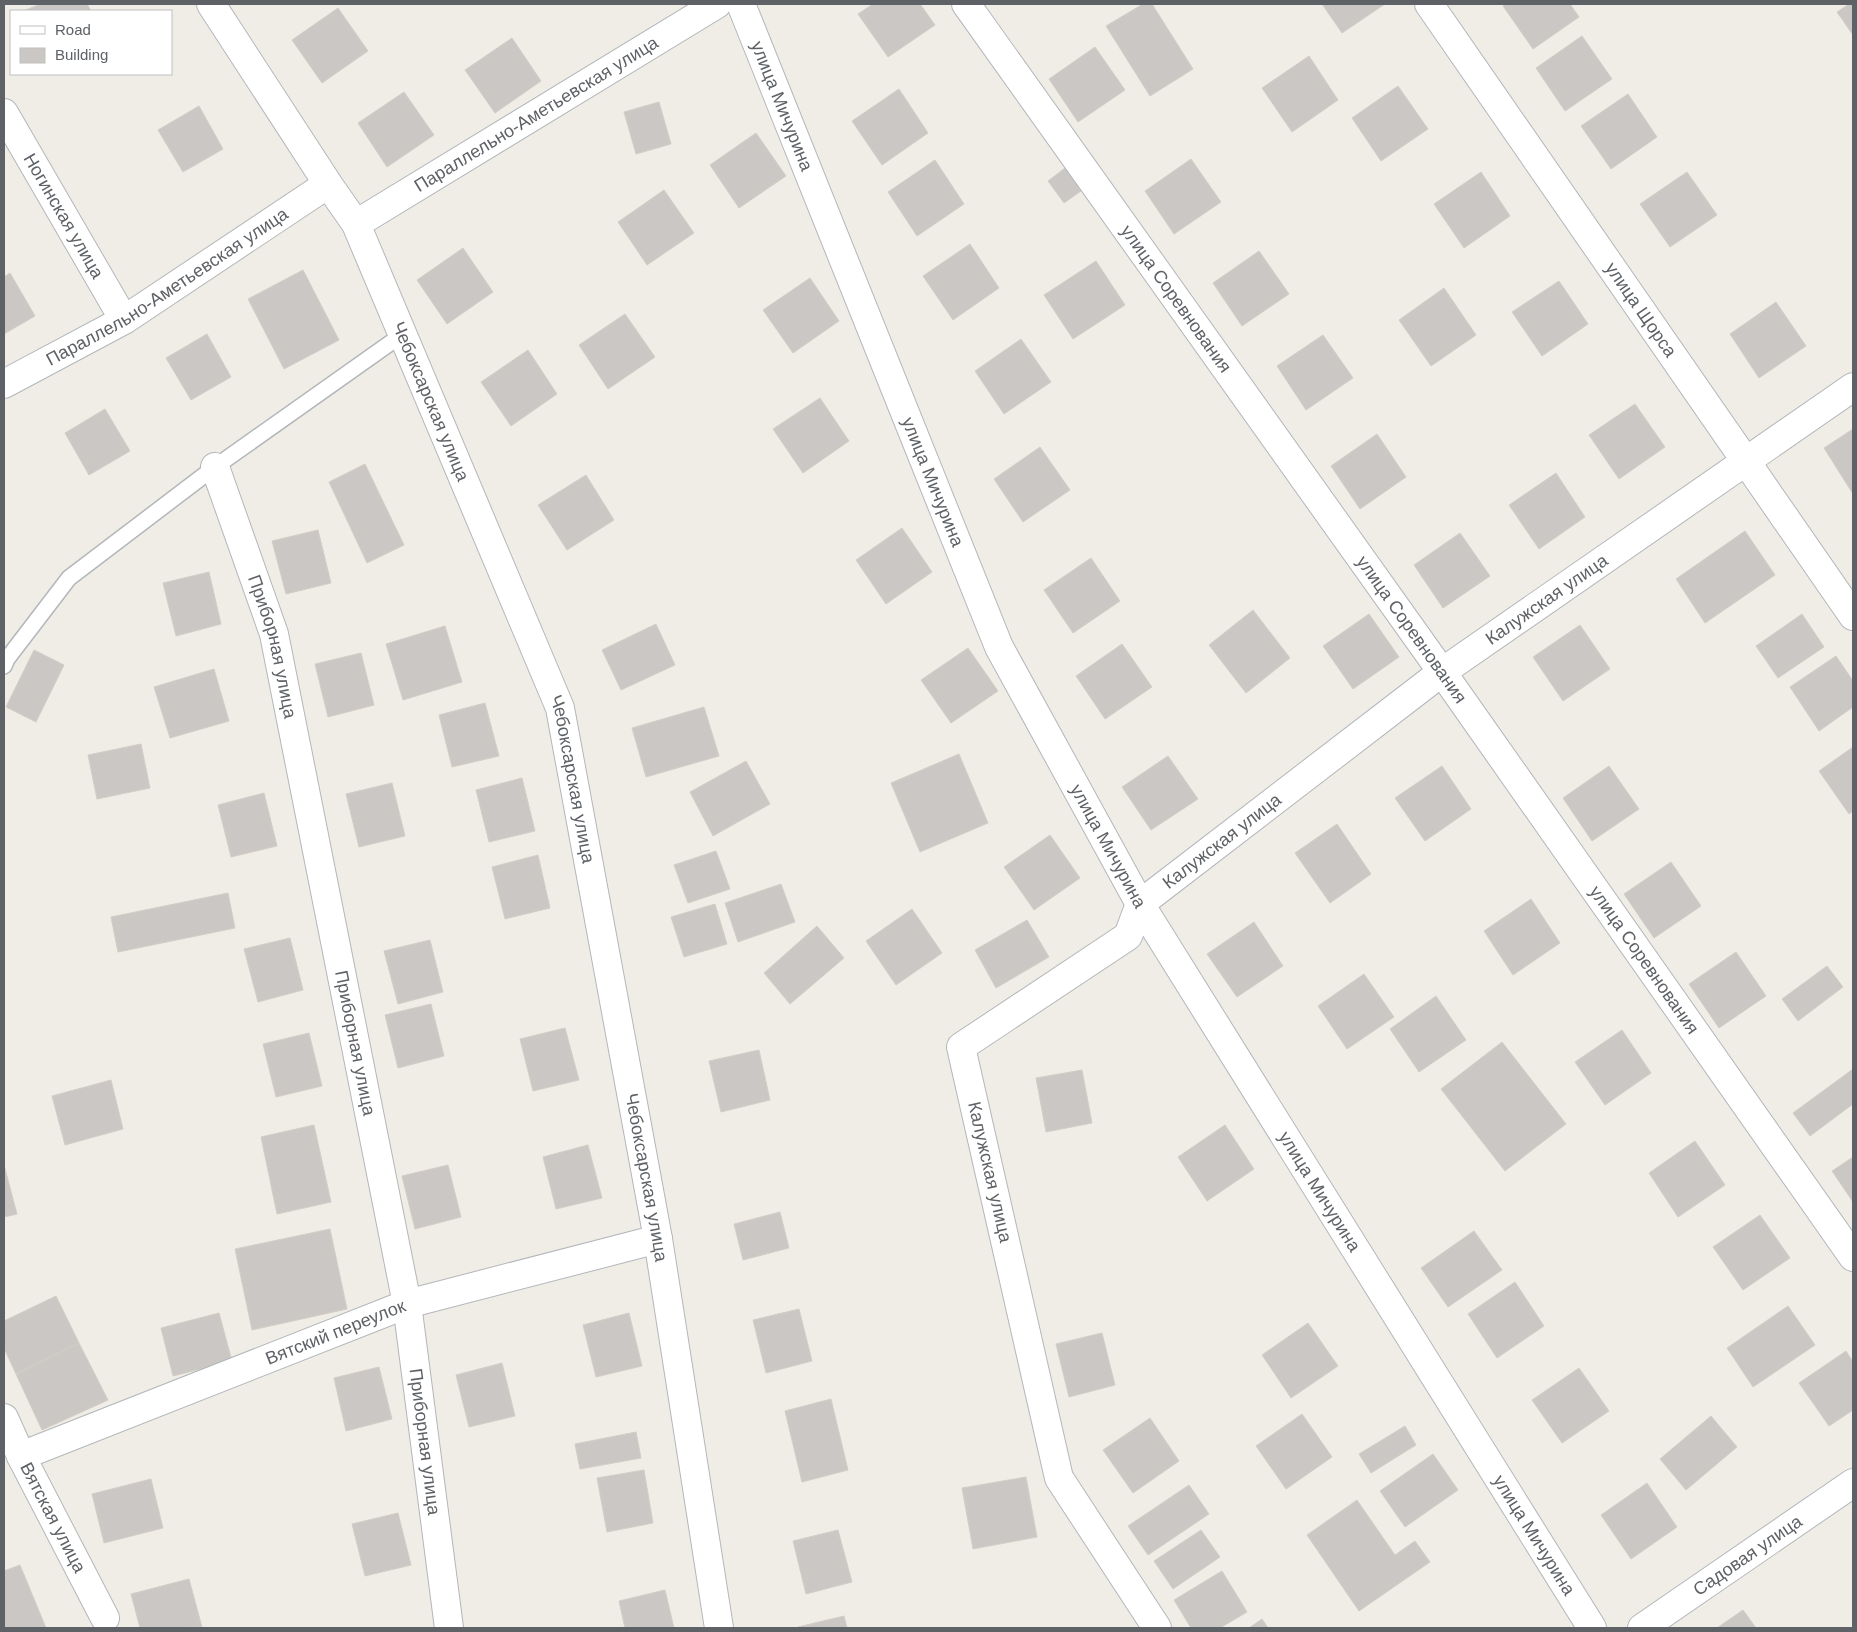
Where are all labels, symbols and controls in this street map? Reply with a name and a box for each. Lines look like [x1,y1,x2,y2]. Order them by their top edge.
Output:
legend [10,10,172,75]
text: Road [55,21,91,38]
street label: Параллельно-Аметьевская улица [411,32,663,196]
street label: улица Мичурина [747,38,817,175]
text: Building [55,46,108,63]
street label: Ногинская улица [20,150,108,283]
street label: Параллельно-Аметьевская улица [43,203,293,370]
street label: улица Соревнования [1117,221,1235,376]
street label: улица Щорса [1601,259,1681,362]
street label: Чебоксарская улица [388,319,474,485]
street label: улица Мичурина [898,414,968,551]
street label: Калужская улица [1482,550,1612,649]
street label: улица Соревнования [1352,552,1471,707]
street label: Приборная улица [244,572,301,721]
street label: Чебоксарская улица [546,692,599,866]
street label: улица Мичурина [1066,781,1151,912]
street label: Калужская улица [1159,789,1286,893]
street label: улица Соревнования [1585,882,1703,1038]
street label: Приборная улица [331,969,380,1118]
street label: Чебоксарская улица [621,1092,672,1264]
street label: Калужская улица [964,1100,1016,1245]
street label: улица Мичурина [1275,1128,1365,1256]
street label: Вятский переулок [263,1296,408,1369]
street label: Приборная улица [405,1367,444,1517]
street label: Вятская улица [16,1459,90,1577]
street label: улица Мичурина [1489,1471,1580,1600]
street label: Садовая улица [1689,1511,1806,1600]

